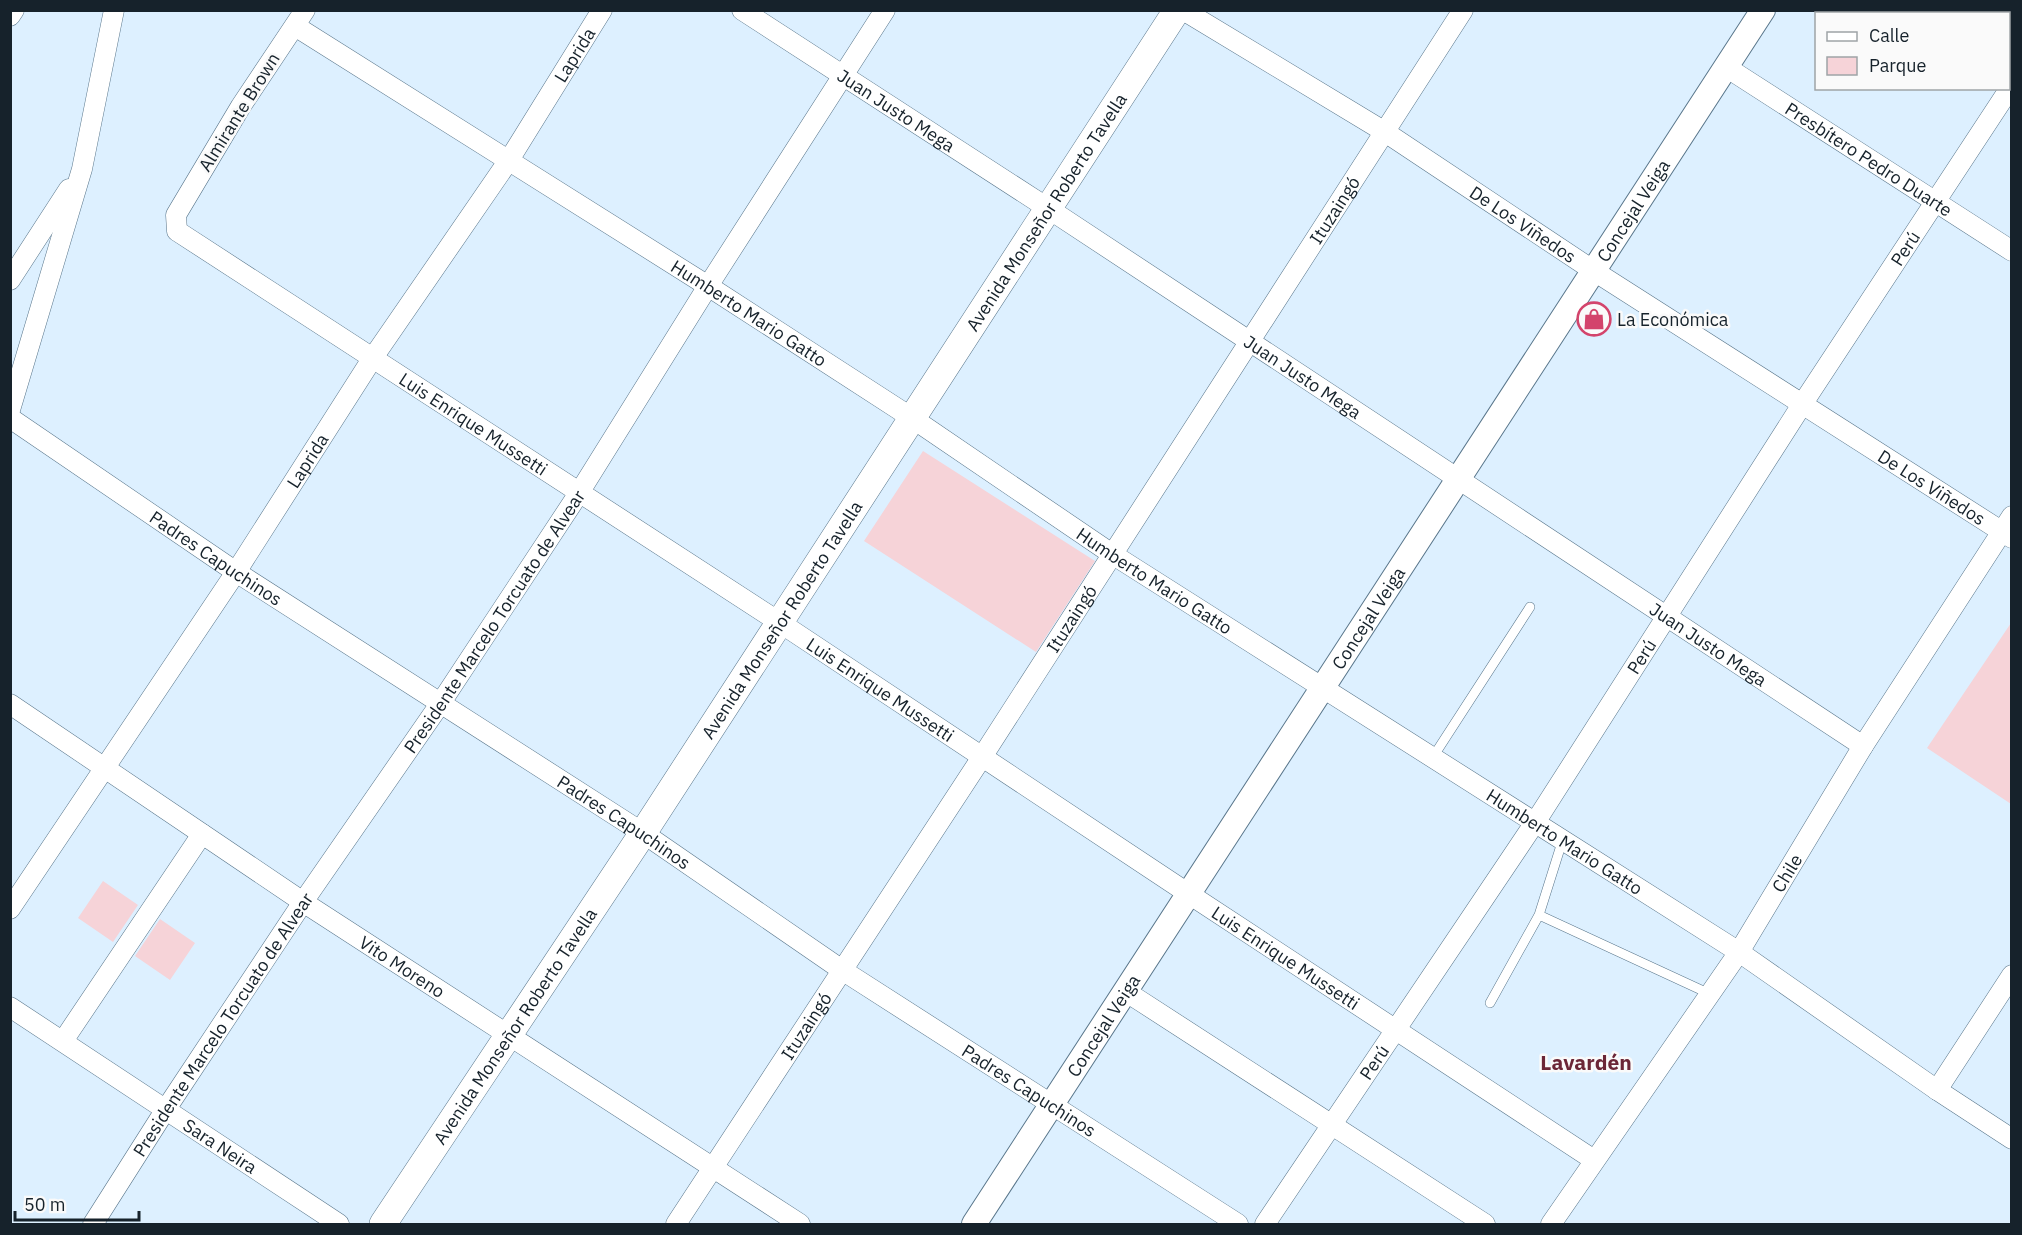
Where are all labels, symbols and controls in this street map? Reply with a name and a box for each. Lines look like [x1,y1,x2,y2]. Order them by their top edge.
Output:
legend [1815,12,2010,90]
street label: Laprida [549,23,600,86]
text: Calle [1869,24,1909,47]
street label: Almirante Brown [193,48,285,176]
text: Parque [1869,54,1927,77]
street label: Juan Justo Mega [833,64,960,157]
street label: Avenida Monseñor Roberto Tavella [960,88,1132,335]
street label: Presbítero Pedro Duarte [1781,97,1957,221]
street label: Concejal Veiga [1591,154,1675,266]
street label: Ituzaingó [1304,172,1365,248]
street label: De Los Viñedos [1466,180,1581,268]
street label: Perú [1885,226,1925,270]
street label: Humberto Mario Gatto [667,254,831,371]
shop icon: La Económica [1576,301,1612,337]
place label: La Económica [1617,308,1729,331]
street label: Juan Justo Mega [1240,329,1366,424]
street label: Luis Enrique Mussetti [395,367,552,480]
street label: Laprida [281,429,333,492]
street label: De Los Viñedos [1874,444,1990,530]
street label: Presidente Marcelo Torcuato de Alvear [398,485,590,757]
street label: Avenida Monseñor Roberto Tavella [696,496,867,743]
street label: Padres Capuchinos [145,505,287,610]
street label: Humberto Mario Gatto [1072,522,1237,639]
street label: Concejal Veiga [1326,562,1410,673]
street label: Ituzaingó [1041,580,1101,657]
street label: Juan Justo Mega [1646,597,1772,691]
street label: Luis Enrique Mussetti [802,632,959,747]
street label: Perú [1621,634,1661,678]
street label: Padres Capuchinos [553,770,695,874]
street label: Humberto Mario Gatto [1482,783,1647,899]
street label: Chile [1766,849,1807,896]
street label: Presidente Marcelo Torcuato de Alvear [127,888,318,1161]
street label: Luis Enrique Mussetti [1207,901,1364,1015]
street label: Avenida Monseñor Roberto Tavella [428,903,602,1148]
street label: Vito Moreno [355,930,450,1003]
street label: Concejal Veiga [1061,969,1145,1081]
street label: Ituzaingó [775,988,836,1064]
street label: Padres Capuchinos [958,1039,1101,1142]
street label: Perú [1354,1040,1394,1084]
district label: Lavardén [1540,1048,1632,1076]
street label: Sara Neira [179,1113,262,1179]
scale bar [15,1184,140,1222]
text: 50 m [24,1193,66,1216]

